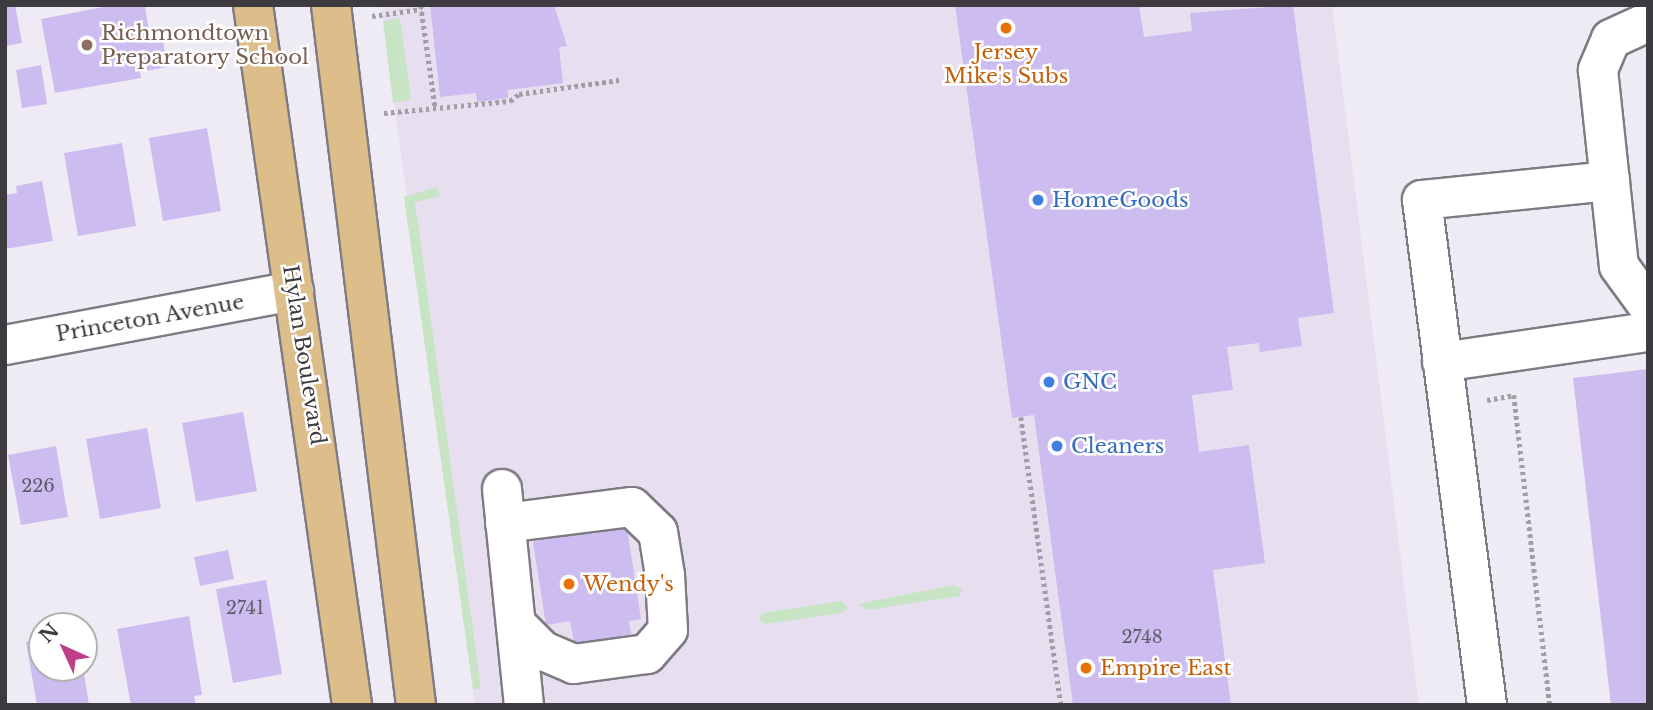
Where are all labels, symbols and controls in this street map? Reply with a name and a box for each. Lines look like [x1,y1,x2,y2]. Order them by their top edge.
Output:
place label: Richmondtown Preparatory School [101,20,309,70]
marker: Jersey Mike's Subs [998,20,1014,36]
marker: Richmondtown Preparatory School [79,37,95,53]
place label: Jersey Mike's Subs [944,39,1068,89]
place label: HomeGoods [1052,187,1189,213]
marker: HomeGoods [1030,192,1046,208]
street label: Hylan Boulevard [277,263,331,447]
street label: Princeton Avenue [54,289,246,347]
place label: GNC [1063,369,1117,395]
marker: GNC [1041,374,1057,390]
place label: Cleaners [1071,433,1164,459]
marker: Cleaners [1049,438,1065,454]
house number: 226 [21,475,55,497]
place label: Wendy's [583,571,674,597]
marker: Wendy's [561,576,577,592]
house number: 2741 [226,597,264,619]
north arrow [28,612,98,682]
text: N [35,619,64,648]
house number: 2748 [1121,626,1163,648]
place label: Empire East [1100,655,1231,681]
marker: Empire East [1078,660,1094,676]

